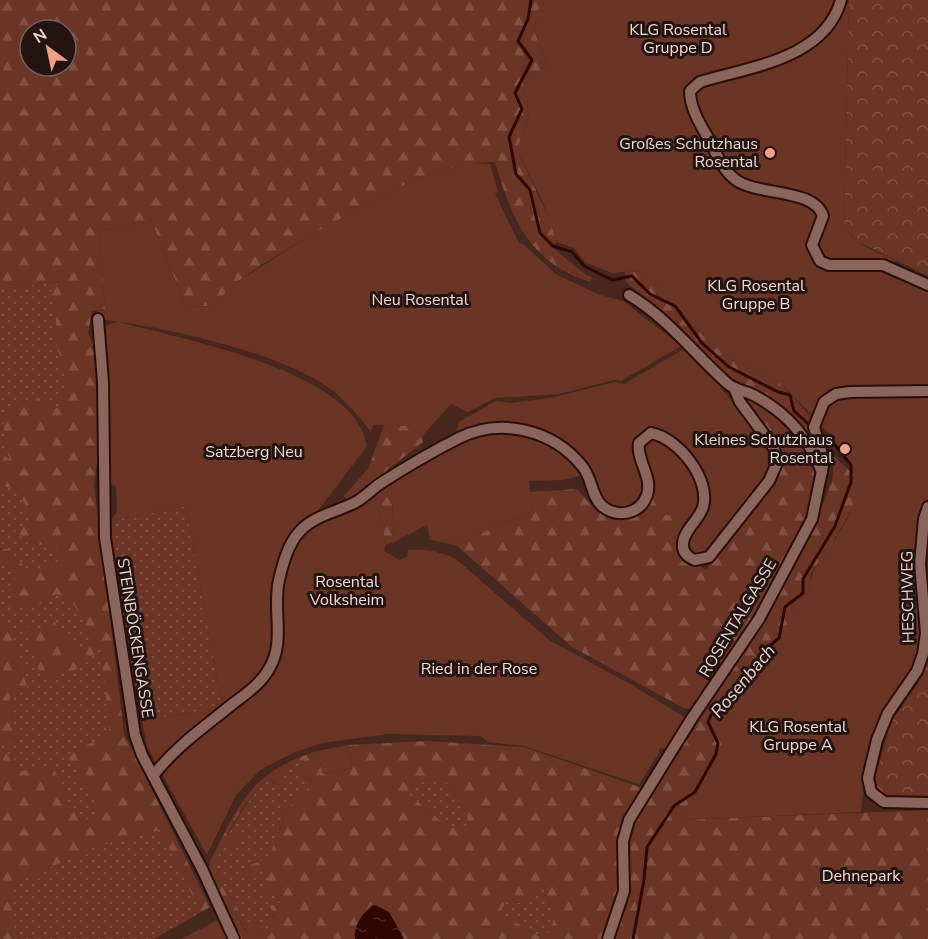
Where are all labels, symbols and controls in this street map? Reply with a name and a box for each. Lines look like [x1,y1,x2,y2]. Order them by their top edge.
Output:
north arrow [18,18,78,78]
park label: KLG Rosental Gruppe D [629,19,727,59]
text: N [29,24,51,49]
place label: Großes Schutzhaus Rosental [619,133,758,173]
marker: Großes Schutzhaus Rosental [763,146,777,160]
park label: KLG Rosental Gruppe B [707,275,805,315]
park label: Neu Rosental [372,289,469,311]
place label: Kleines Schutzhaus Rosental [694,429,833,469]
park label: Satzberg Neu [205,441,303,463]
marker: Kleines Schutzhaus Rosental [838,442,852,456]
street label: HESCHWEG [896,550,920,644]
street label: ROSENTALGASSE [694,555,782,681]
street label: STEINBÖCKENGASSE [111,556,159,720]
park label: Rosental Volksheim [309,571,384,611]
water label: Rosenbach [705,639,781,723]
park label: Ried in der Rose [421,658,537,680]
park label: KLG Rosental Gruppe A [749,716,847,756]
park label: Dehnepark [822,865,901,887]

